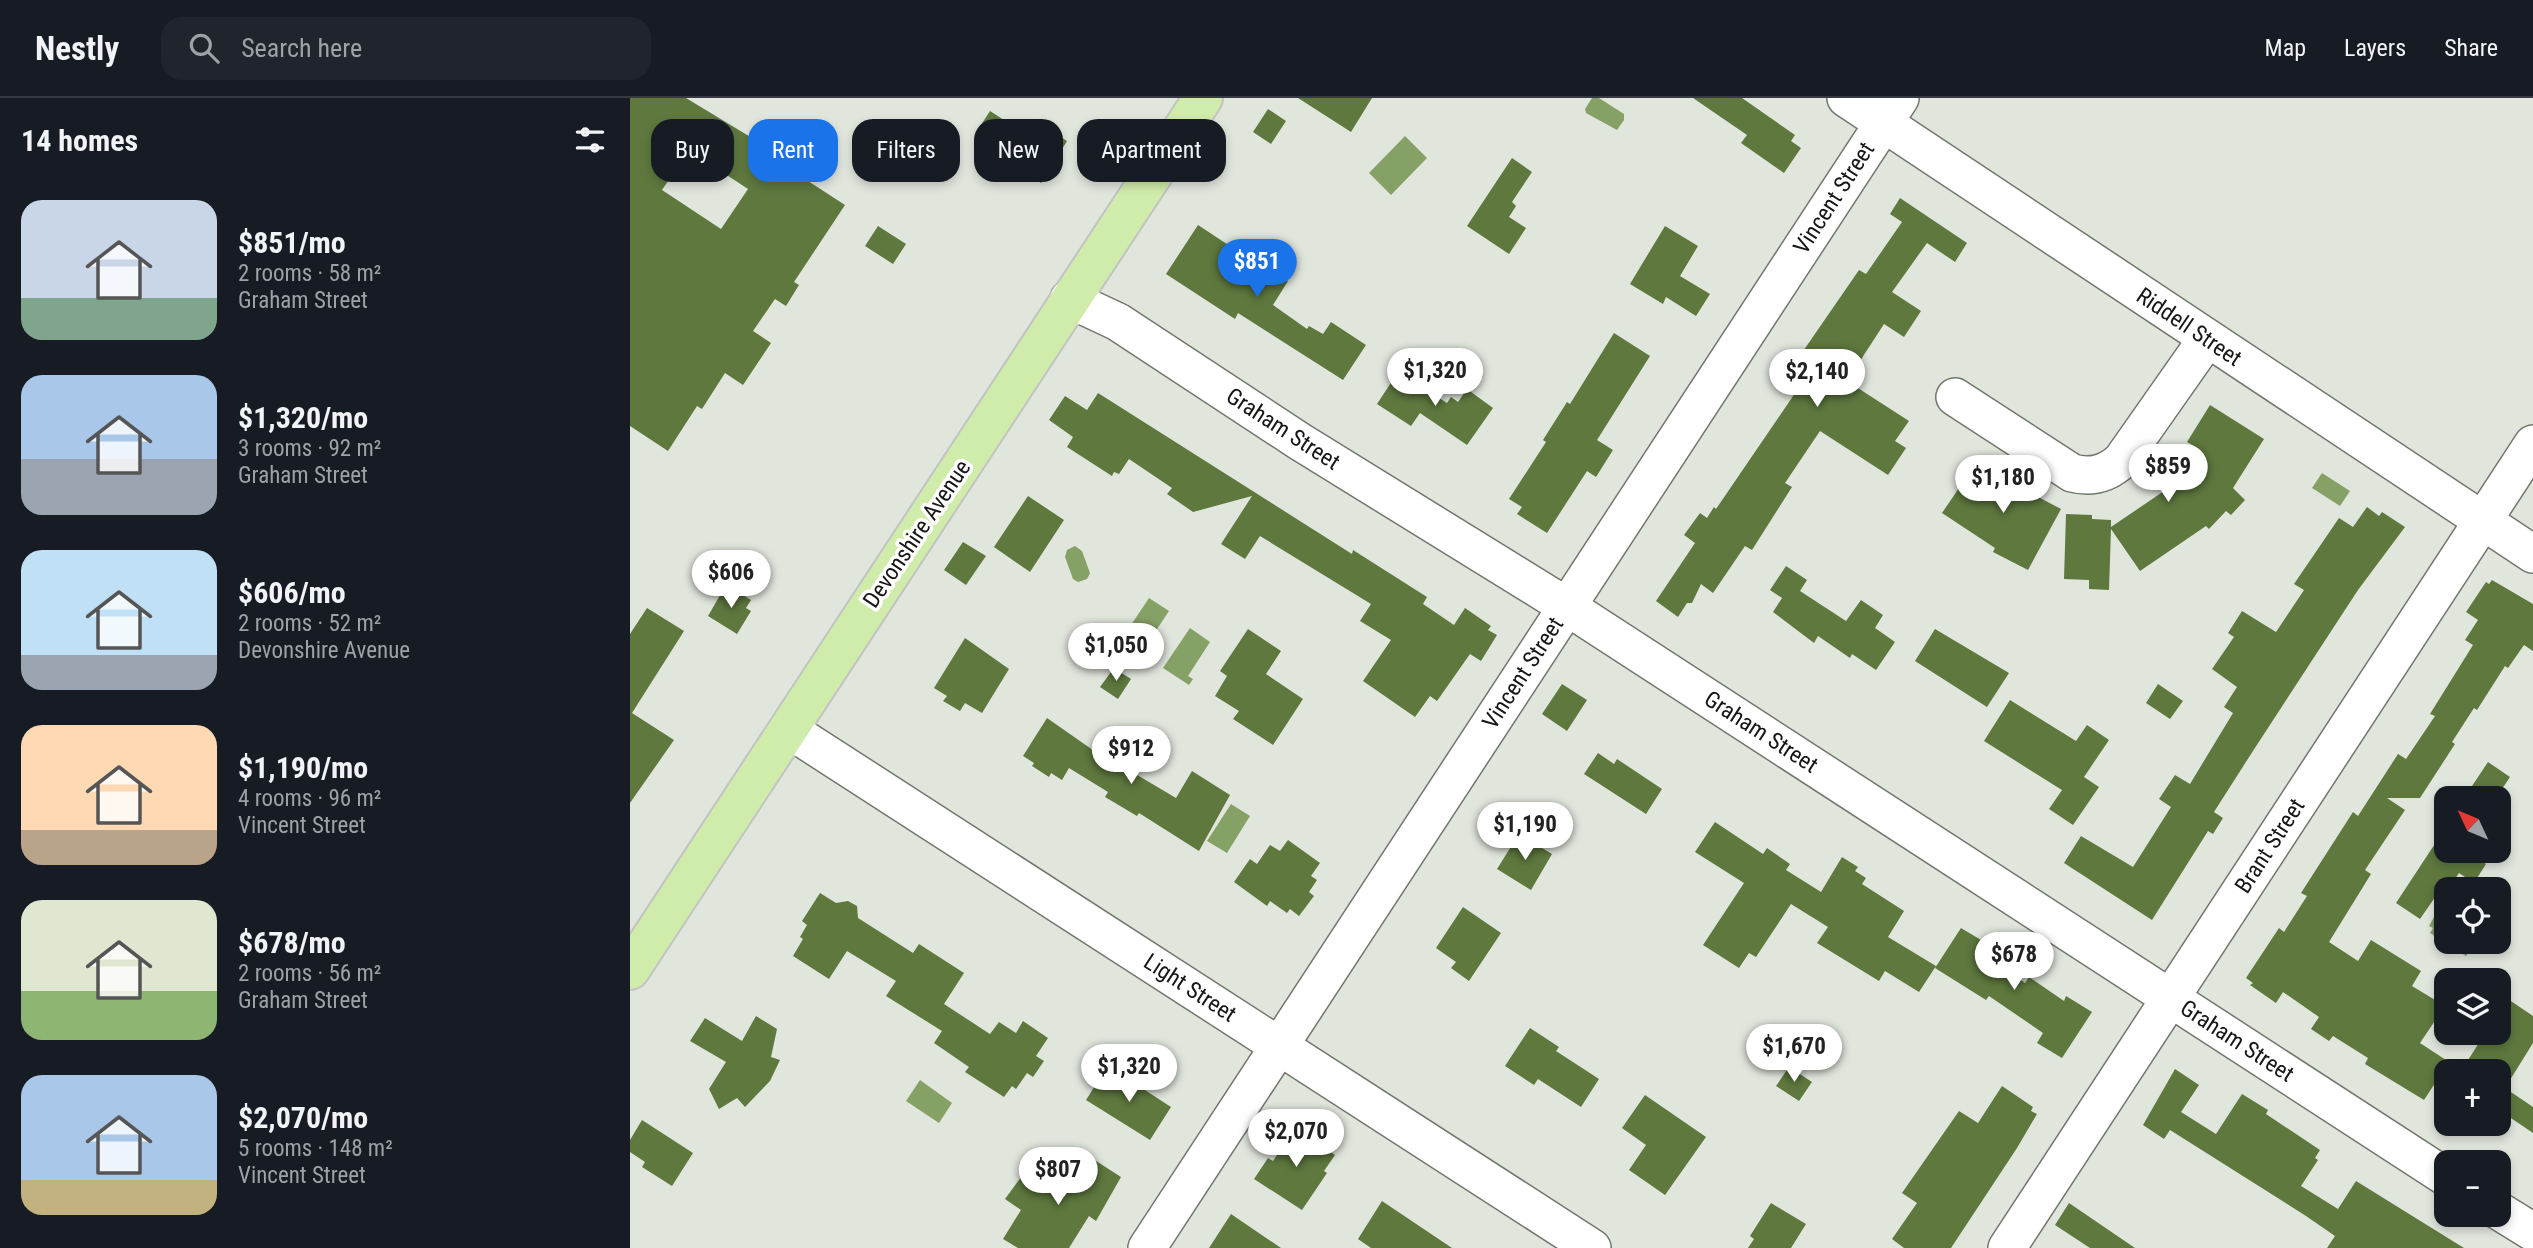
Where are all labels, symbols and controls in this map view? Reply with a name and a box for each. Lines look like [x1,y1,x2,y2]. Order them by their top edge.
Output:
search box [161,17,651,80]
text: Nestly [35,29,119,68]
icon: search [185,29,223,67]
text: Search here [241,33,362,63]
text: Map [2265,34,2306,62]
text: Layers [2344,34,2406,62]
text: Share [2444,34,2498,62]
chip: Buy [651,119,734,182]
chip: Rent [748,119,838,182]
chip: Filters [852,119,960,182]
chip: New [974,119,1063,182]
chip: Apartment [1077,119,1226,182]
icon: filters [571,121,609,159]
text: 14 homes [21,123,138,158]
street label: Vincent Street [1788,137,1880,259]
text: $851/mo [238,225,346,260]
icon: home [77,228,161,312]
pin: $851 [1216,240,1298,299]
text: $851 [1234,248,1280,275]
text: 2 rooms · 58 m² [238,260,381,287]
street label: Riddell Street [2131,282,2247,372]
text: Graham Street [238,287,368,314]
pin: $1,320 [1378,348,1492,408]
pin: $2,140 [1760,350,1874,409]
text: $1,320 [1403,357,1467,384]
text: $2,140 [1785,358,1849,385]
street label: Graham Street [1221,382,1345,476]
text: $1,320/mo [238,400,368,435]
icon: home [77,403,161,487]
text: 3 rooms · 92 m² [238,435,381,462]
pin: $859 [2127,444,2209,504]
text: $859 [2145,453,2191,480]
street label: Devonshire Avenue [858,455,976,613]
pin: $1,180 [1946,456,2060,515]
text: Graham Street [238,462,368,489]
text: $1,180 [1971,464,2035,491]
pin: $606 [690,550,772,610]
text: $606 [708,559,754,586]
text: $606/mo [238,575,346,610]
icon: home [77,578,161,662]
text: 2 rooms · 52 m² [238,610,381,637]
street label: Vincent Street [1477,612,1569,734]
pin: $1,050 [1059,624,1173,683]
text: $1,050 [1084,632,1148,659]
text: Devonshire Avenue [238,637,410,664]
street label: Graham Street [1699,685,1823,779]
pin: $912 [1090,726,1172,786]
text: $912 [1108,735,1154,762]
text: $1,190/mo [238,750,368,785]
icon: home [77,753,161,837]
text: 4 rooms · 96 m² [238,785,381,812]
north arrow [2434,786,2511,863]
map controls [2434,786,2511,1227]
street label: Brant Street [2229,794,2311,898]
pin: $1,190 [1468,802,1582,862]
text: $1,190 [1493,811,1557,838]
text: Vincent Street [238,812,366,839]
button: locate [2434,877,2511,954]
text: $678/mo [238,925,346,960]
icon: home [77,928,161,1012]
pin: $678 [1973,932,2055,992]
text: $678 [1991,941,2037,968]
street label: Light Street [1139,948,1241,1028]
text: 2 rooms · 56 m² [238,960,381,987]
button: layers [2434,968,2511,1045]
text: Graham Street [238,987,368,1014]
street label: Graham Street [2175,994,2299,1088]
pin: $1,670 [1737,1024,1851,1084]
text: $1,670 [1762,1033,1826,1060]
pin: $1,320 [1072,1044,1186,1104]
text: $1,320 [1097,1053,1161,1080]
button: + [2434,1059,2511,1136]
text: $2,070/mo [238,1100,368,1135]
icon: home [77,1103,161,1187]
pin: $2,070 [1239,1110,1353,1169]
text: $2,070 [1264,1118,1328,1145]
text: 5 rooms · 148 m² [238,1135,393,1162]
pin: $807 [1017,1148,1099,1207]
button: − [2434,1150,2511,1227]
text: $807 [1035,1156,1081,1183]
text: Vincent Street [238,1162,366,1189]

